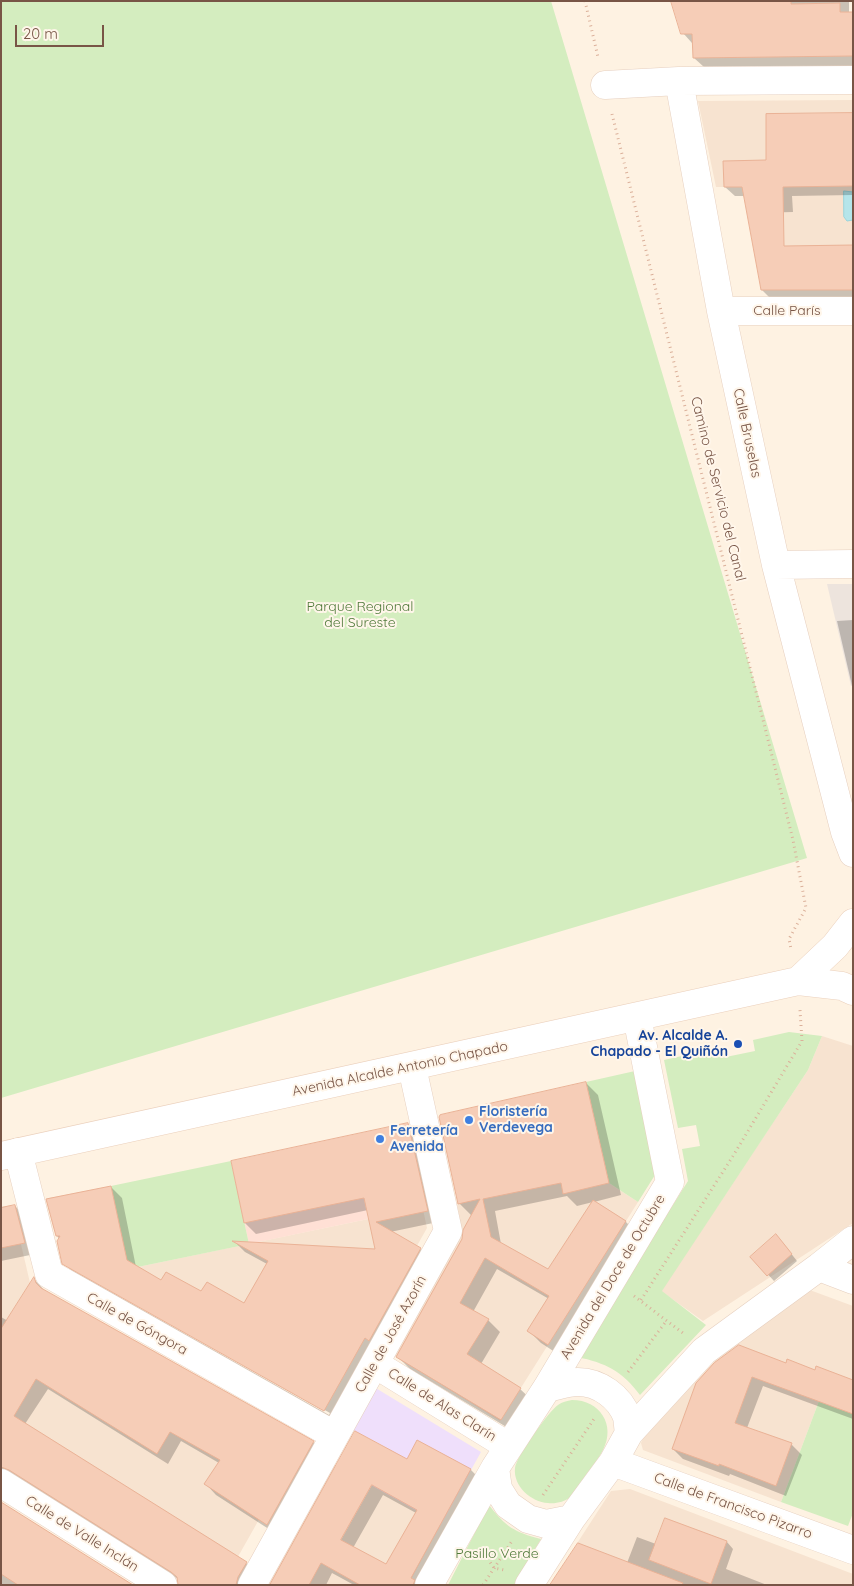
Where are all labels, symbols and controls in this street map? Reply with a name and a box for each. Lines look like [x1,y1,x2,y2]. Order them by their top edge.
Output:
scale bar [18,15,106,47]
text: 20 m [23,24,58,43]
street label: Calle París [753,303,821,319]
street label: Calle Bruselas [729,387,765,479]
street label: Camino de Servicio del Canal [687,395,749,583]
park label: Parque Regional del Sureste [306,599,414,632]
place label: Av. Alcalde A. Chapado - El Quiñón [591,1028,728,1060]
street label: Avenida Alcalde Antonio Chapado [291,1038,509,1100]
marker: Av. Alcalde A. Chapado - El Quiñón [732,1038,744,1050]
place label: Floristería Verdevega [479,1104,553,1136]
marker: Floristería Verdevega [463,1114,475,1126]
place label: Ferretería Avenida [390,1123,458,1156]
marker: Ferretería Avenida [374,1133,386,1145]
street label: Avenida del Doce de Octubre [557,1192,669,1362]
street label: Calle de José Azorín [352,1273,430,1395]
street label: Calle de Góngora [84,1289,190,1359]
street label: Calle de Alas Clarín [385,1365,499,1445]
street label: Calle de Francisco Pizarro [652,1470,814,1542]
street label: Calle de Valle Inclán [22,1492,142,1576]
park label: Pasillo Verde [455,1546,539,1562]

